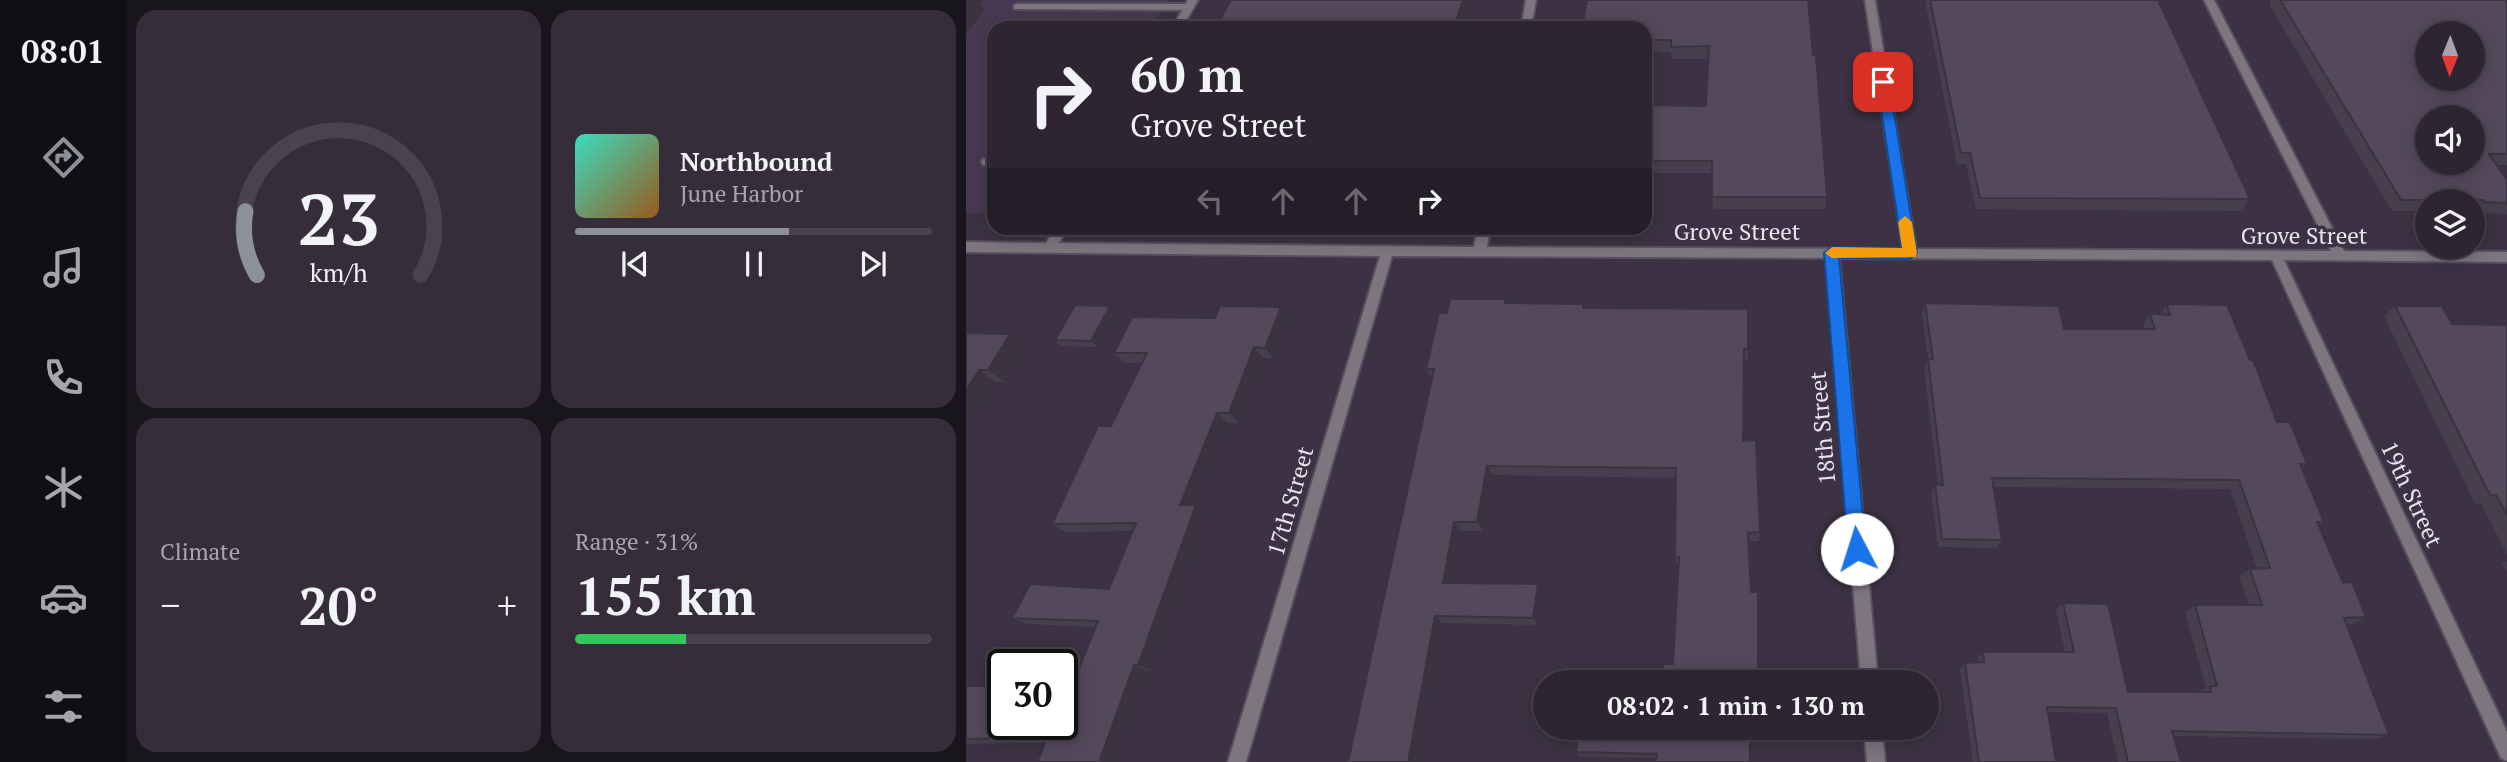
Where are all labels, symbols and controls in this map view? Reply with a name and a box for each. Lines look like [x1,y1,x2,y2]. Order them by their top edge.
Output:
north arrow [2415,21,2485,91]
map controls [2415,21,2485,259]
text: 08:01 [21,30,105,72]
text: 60 m [1130,41,1244,106]
icon: right [1015,49,1106,140]
pin [1853,52,1913,112]
icon: arrive [1864,63,1902,101]
text: Grove Street [1130,104,1306,146]
button: sound [2415,105,2485,175]
icon: directions [39,133,88,182]
text: Northbound [680,144,833,178]
text: 23 [297,169,380,266]
text: June Harbor [680,178,803,209]
icon: left [1191,182,1229,220]
icon: ahead [1264,182,1302,220]
icon: ahead [1337,182,1375,220]
icon: right [1410,182,1448,220]
button: layers [2415,189,2485,259]
street label: Grove Street [1674,216,1801,247]
street label: Grove Street [2241,220,2368,251]
icon: music [39,243,88,292]
icon: previous [616,245,654,283]
icon: pause [735,245,773,283]
icon: next [854,245,892,283]
text: km/h [310,256,368,289]
icon: phone [39,353,88,402]
street label: 18th Street [1802,370,1842,486]
street label: 19th Street [2374,436,2450,552]
street label: 17th Street [1260,442,1321,559]
icon: climate [39,463,88,512]
position arrow [1820,512,1894,586]
text: Range · 31% [575,526,698,557]
text: Climate [160,536,240,567]
text: 155 km [575,561,756,630]
text: 20° [298,571,379,640]
icon: car [39,573,88,622]
text: − [160,580,180,630]
text: + [497,580,517,630]
speed limit sign: 30 [987,649,1078,740]
icon: filters [39,682,88,731]
text: 08:02 · 1 min · 130 m [1607,688,1865,722]

